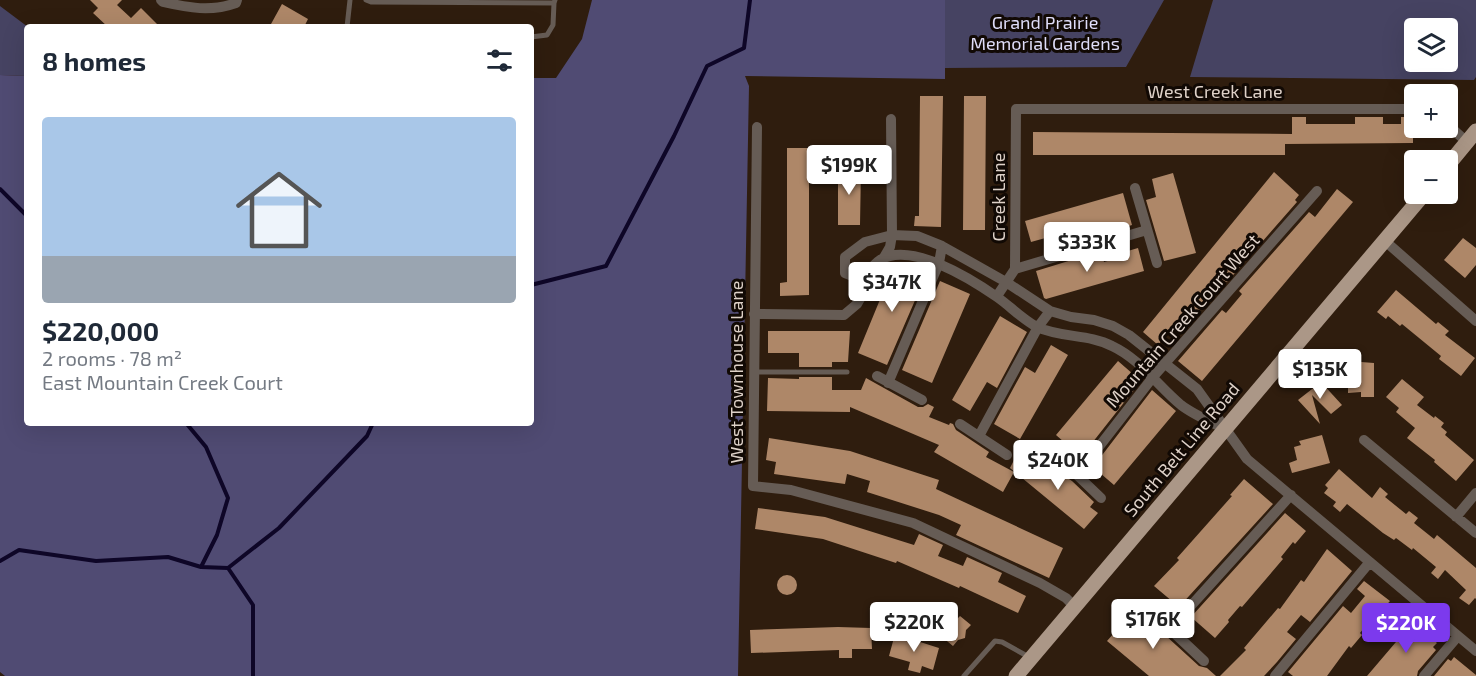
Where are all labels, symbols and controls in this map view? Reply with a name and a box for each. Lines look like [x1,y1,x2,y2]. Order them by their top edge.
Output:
park label: Grand Prairie Memorial Gardens [970,11,1120,54]
map controls [1404,18,1458,204]
button: layers [1404,18,1458,72]
icon: filters [483,44,516,77]
text: 8 homes [42,45,146,76]
street label: West Creek Lane [1147,80,1283,102]
button: + [1404,84,1458,138]
pin: $199K [807,145,891,196]
button: − [1404,150,1458,204]
text: $199K [821,152,877,176]
street label: Creek Lane [987,153,1009,241]
icon: home [225,156,333,264]
pin: $333K [1045,222,1129,273]
text: $333K [1058,229,1116,253]
street label: Mountain Creek Court West [1101,229,1264,412]
pin: $347K [850,262,934,313]
text: $347K [863,269,921,293]
street label: West Townhouse Lane [725,281,747,463]
text: $220,000 [42,315,159,346]
text: 2 rooms · 78 m² [42,346,182,370]
pin: $135K [1278,349,1362,400]
text: $135K [1292,356,1348,380]
text: East Mountain Creek Court [42,370,283,394]
street label: South Belt Line Road [1119,378,1244,521]
pin: $240K [1016,440,1100,491]
text: $240K [1027,447,1089,471]
pin: $176K [1111,599,1195,650]
pin: $220K [872,602,956,653]
pin: $220K [1364,603,1448,654]
text: $176K [1125,606,1181,630]
text: $220K [884,609,944,633]
text: $220K [1376,610,1436,634]

